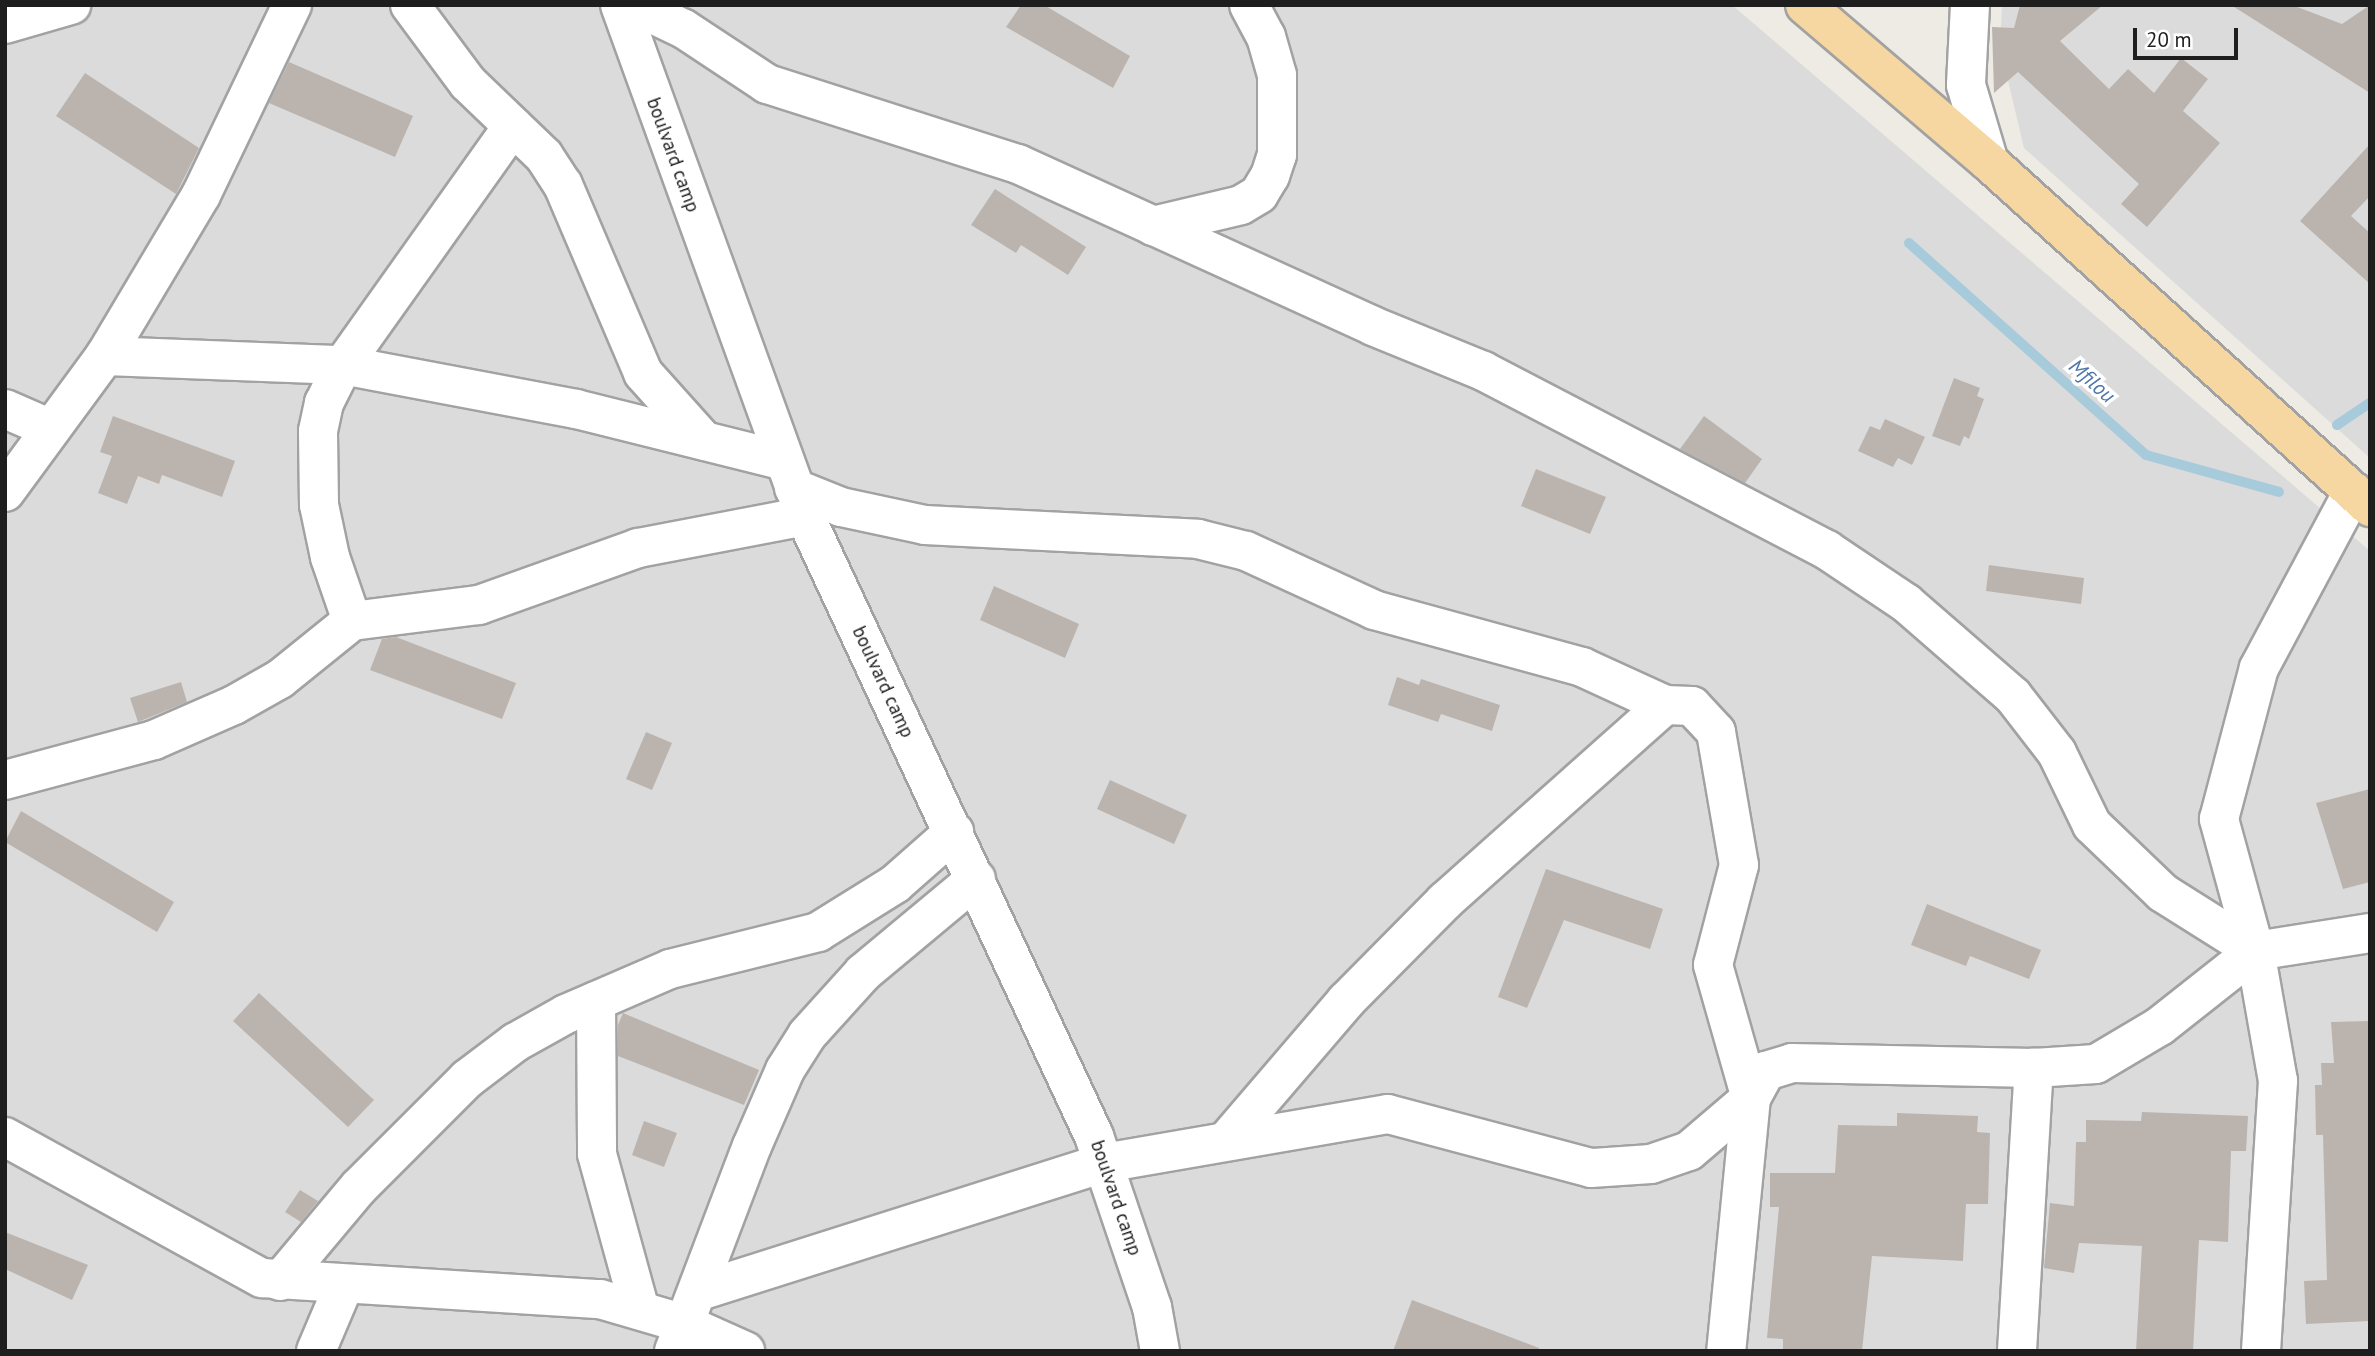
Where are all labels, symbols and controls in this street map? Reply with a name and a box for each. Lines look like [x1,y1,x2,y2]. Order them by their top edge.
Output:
scale bar [2137,14,2242,58]
text: 20 m [2146,26,2192,53]
street label: boulvard camp [642,95,704,215]
water label: Mfilou [2064,354,2120,408]
street label: boulvard camp [847,623,919,741]
street label: boulvard camp [1086,1137,1146,1259]

